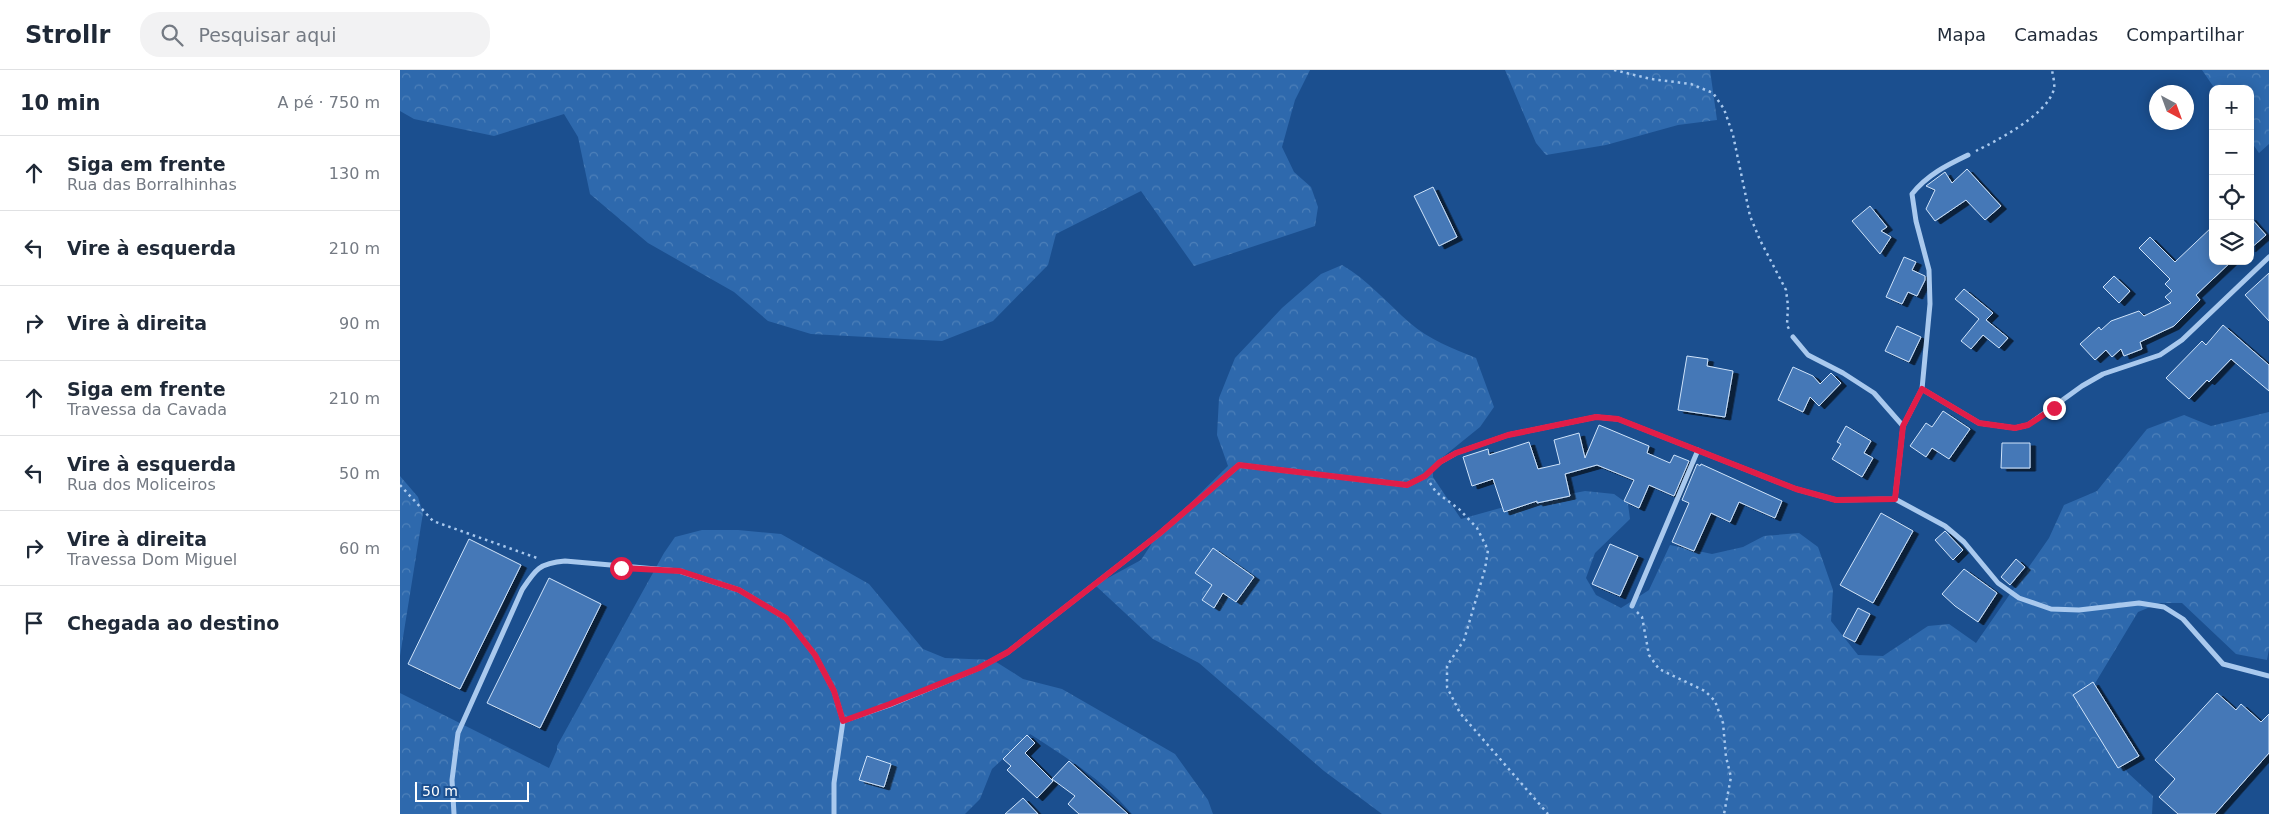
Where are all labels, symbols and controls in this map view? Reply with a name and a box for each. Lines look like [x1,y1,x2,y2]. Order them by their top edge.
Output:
search box [140,12,490,57]
text: Strollr [25,21,110,49]
icon: search [158,21,186,49]
text: Pesquisar aqui [198,24,337,46]
text: Mapa [1937,24,1986,45]
text: Camadas [2014,24,2098,45]
text: Compartilhar [2126,24,2244,45]
north arrow [2149,85,2194,130]
map controls [2209,85,2254,265]
button: + [2209,85,2254,130]
text: 10 min [20,91,101,115]
text: A pé · 750 m [278,93,380,112]
button: − [2209,130,2254,175]
text: Siga em frente [67,153,226,175]
icon: ahead [20,159,48,187]
text: 130 m [329,164,380,183]
text: Rua das Borralhinhas [67,175,237,194]
button: locate [2209,175,2254,220]
button: layers [2209,220,2254,265]
icon: left [20,234,48,262]
text: Vire à esquerda [67,237,236,259]
text: 210 m [329,239,380,258]
icon: right [20,309,48,337]
text: Vire à direita [67,312,207,334]
text: 90 m [339,314,380,333]
text: Siga em frente [67,378,226,400]
icon: ahead [20,384,48,412]
text: 210 m [329,389,380,408]
route end [2043,397,2066,420]
text: Travessa da Cavada [67,400,227,419]
text: Vire à esquerda [67,453,236,475]
icon: left [20,459,48,487]
text: 50 m [339,464,380,483]
text: Rua dos Moliceiros [67,475,216,494]
text: Vire à direita [67,528,207,550]
icon: right [20,534,48,562]
text: 60 m [339,539,380,558]
text: Travessa Dom Miguel [67,550,237,569]
route start [610,557,633,580]
icon: arrive [20,609,48,637]
text: Chegada ao destino [67,612,279,634]
scale bar [415,779,529,802]
text: 50 m [422,783,458,799]

